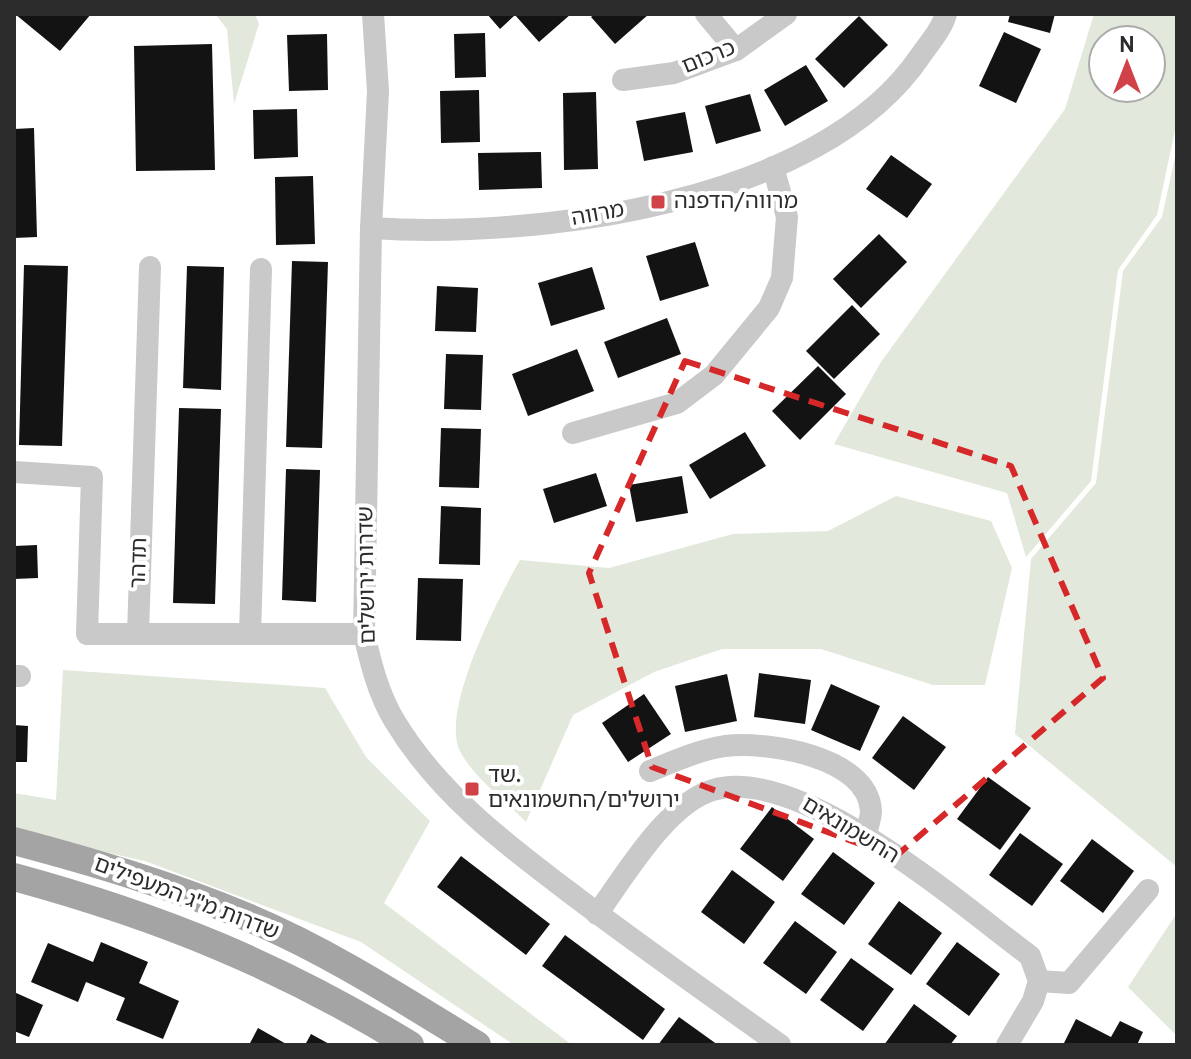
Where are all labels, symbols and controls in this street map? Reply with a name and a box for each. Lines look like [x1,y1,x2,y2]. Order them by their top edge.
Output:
north arrow [1087,24,1167,104]
text: N [1119,33,1135,60]
street label: כרכום [678,35,740,81]
place label: מרווה/הדפנה [674,189,798,216]
marker: מרווה/הדפנה [649,193,667,211]
street label: מרווה [570,197,626,233]
street label: שדרות ירושלים [353,506,383,644]
street label: תדהר [126,537,154,589]
place label: שד. ירושלים/החשמונאים [488,763,680,815]
marker: שד. ירושלים/החשמונאים [463,780,481,798]
street label: החשמונאים [797,792,903,870]
street label: שדרות מ"ג המעפילים [90,851,282,947]

